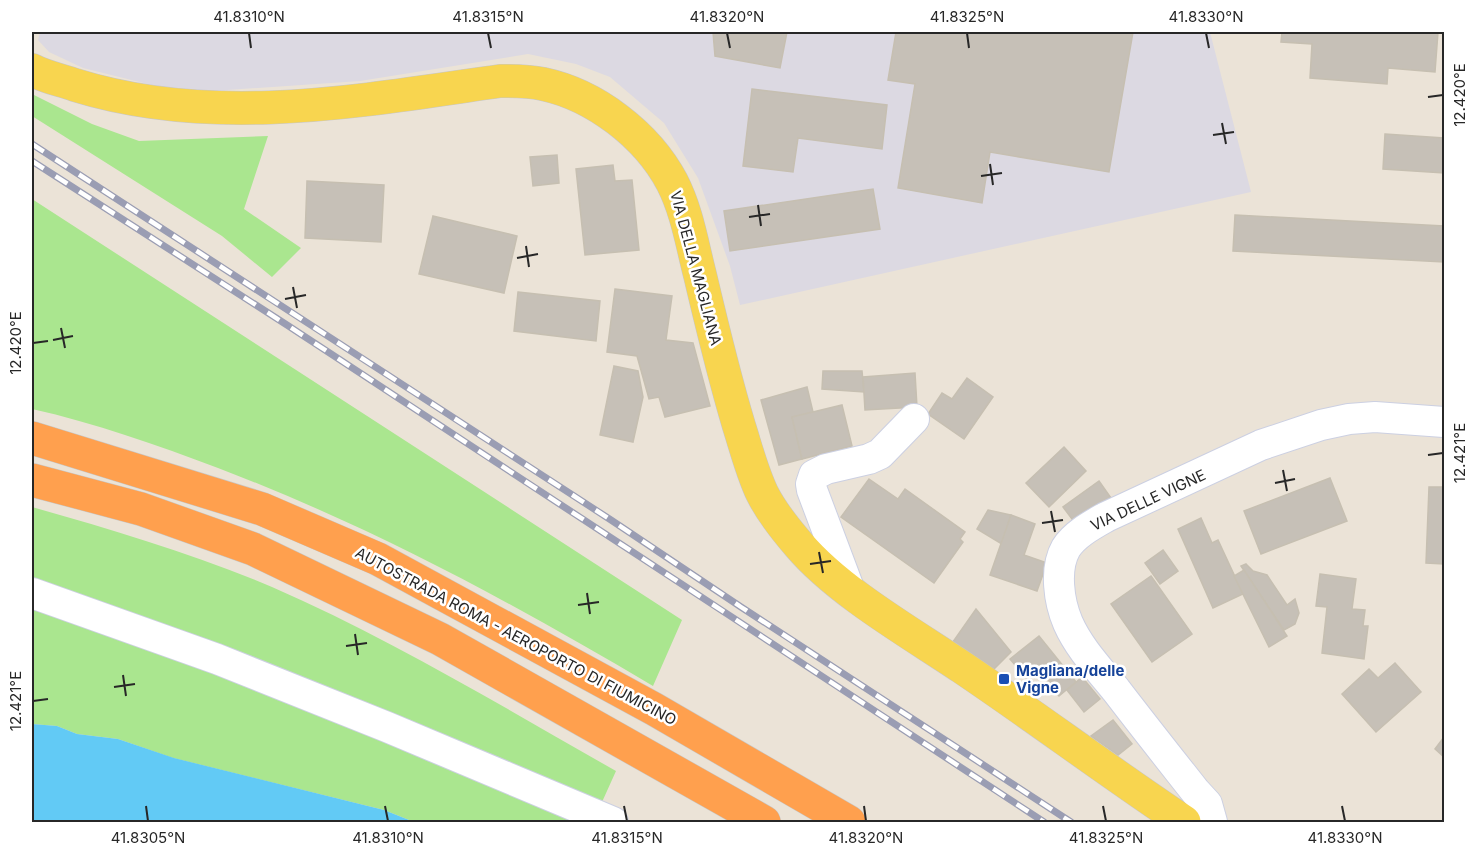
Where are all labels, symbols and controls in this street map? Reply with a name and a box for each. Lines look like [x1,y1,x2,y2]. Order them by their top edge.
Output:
text: 41.8310°N [213,7,285,26]
text: 41.8315°N [452,7,524,26]
text: 41.8320°N [690,7,764,26]
text: 41.8325°N [930,7,1004,26]
text: 41.8330°N [1169,7,1243,26]
text: 12.420°E [1450,63,1469,127]
street label: VIA DELLA MAGLIANA [666,189,726,347]
text: 12.420°E [6,311,25,375]
text: 12.421°E [1450,423,1469,483]
street label: VIA DELLE VIGNE [1087,465,1209,535]
street label: AUTOSTRADA ROMA - AEROPORTO DI FIUMICINO [352,543,680,729]
place label: Magliana/delle Vigne [1016,661,1124,697]
text: 12.421°E [6,671,25,731]
marker: Magliana/delle Vigne [997,672,1011,686]
text: 41.8305°N [111,828,185,847]
text: 41.8310°N [352,828,424,847]
text: 41.8315°N [591,828,663,847]
text: 41.8320°N [829,828,903,847]
text: 41.8325°N [1069,828,1143,847]
text: 41.8330°N [1308,828,1382,847]

